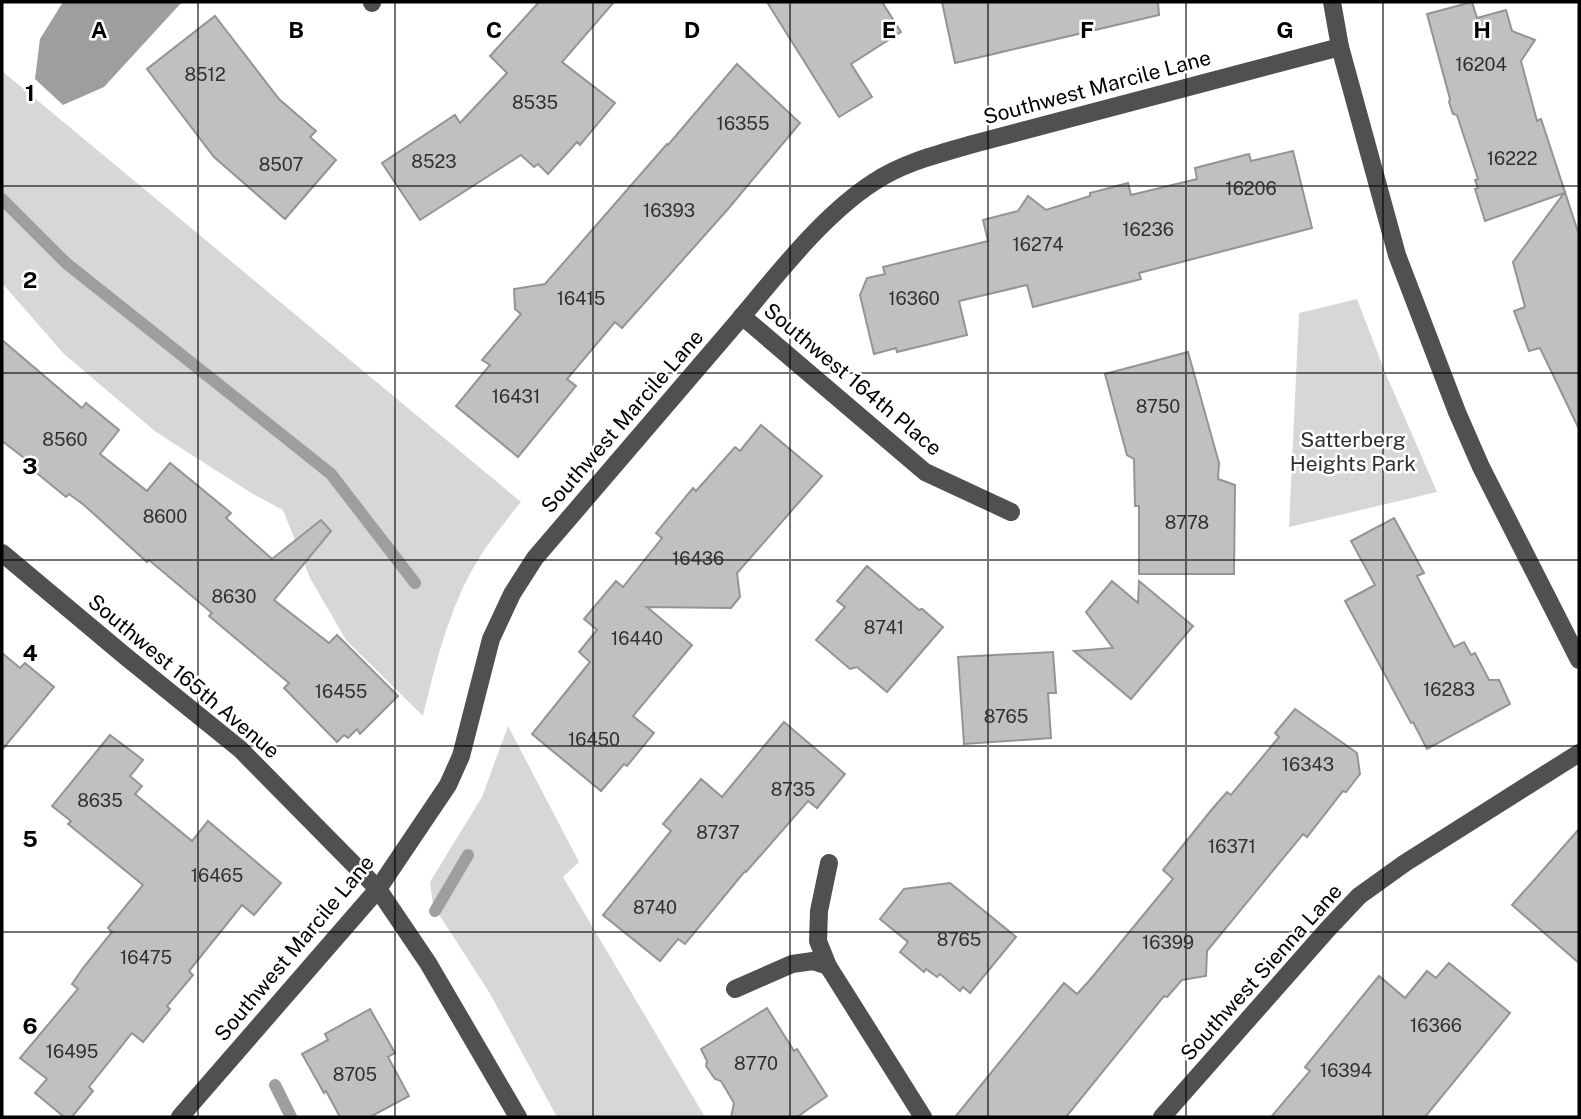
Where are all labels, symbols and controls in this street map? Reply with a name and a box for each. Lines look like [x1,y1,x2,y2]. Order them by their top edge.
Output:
text: A [91,16,108,43]
text: B [288,16,304,43]
text: C [486,16,502,43]
text: D [684,16,700,43]
text: E [882,16,896,43]
text: F [1080,16,1094,43]
text: G [1276,16,1294,43]
text: H [1473,16,1491,43]
street label: Southwest Marcile Lane [980,45,1214,129]
house number: 16204 [1455,54,1507,75]
house number: 8512 [184,64,226,85]
text: 1 [25,79,35,106]
house number: 8535 [512,92,558,113]
house number: 16355 [717,113,769,134]
house number: 16222 [1487,148,1537,169]
house number: 8523 [411,151,457,172]
house number: 8507 [259,154,303,175]
house number: 16206 [1225,178,1277,199]
house number: 16393 [643,200,695,221]
house number: 16236 [1122,219,1174,240]
house number: 16274 [1013,234,1063,255]
text: 2 [23,266,37,293]
house number: 16415 [557,288,605,309]
house number: 16360 [888,288,940,309]
street label: Southwest 164th Place [759,297,947,461]
street label: Southwest Marcile Lane [536,324,708,518]
house number: 16431 [492,386,540,407]
house number: 8750 [1136,396,1180,417]
park label: Satterberg Heights Park [1290,427,1416,476]
house number: 8560 [42,429,88,450]
text: 3 [22,452,38,479]
house number: 8600 [143,506,187,527]
house number: 8778 [1165,512,1209,533]
house number: 16436 [672,548,724,569]
house number: 8630 [212,586,256,607]
street label: Southwest 165th Avenue [83,589,285,763]
house number: 8741 [864,617,904,638]
house number: 16440 [611,628,663,649]
text: 4 [22,639,38,666]
house number: 16283 [1423,679,1475,700]
house number: 16455 [315,681,367,702]
house number: 8765 [984,706,1028,727]
house number: 16450 [568,729,620,750]
house number: 16343 [1282,754,1334,775]
house number: 8735 [771,779,815,800]
house number: 8635 [77,790,123,811]
house number: 8737 [696,822,740,843]
text: 5 [22,825,38,852]
house number: 16371 [1208,836,1256,857]
street label: Southwest Marcile Lane [209,850,379,1046]
house number: 16465 [191,865,243,886]
street label: Southwest Sienna Lane [1175,878,1347,1066]
house number: 8740 [633,897,677,918]
house number: 8765 [937,929,981,950]
house number: 16399 [1142,932,1194,953]
house number: 16475 [120,947,172,968]
text: 6 [22,1012,38,1039]
house number: 16366 [1410,1015,1462,1036]
house number: 16495 [46,1041,98,1062]
house number: 8770 [734,1053,778,1074]
house number: 16394 [1320,1060,1372,1081]
house number: 8705 [333,1064,377,1085]

